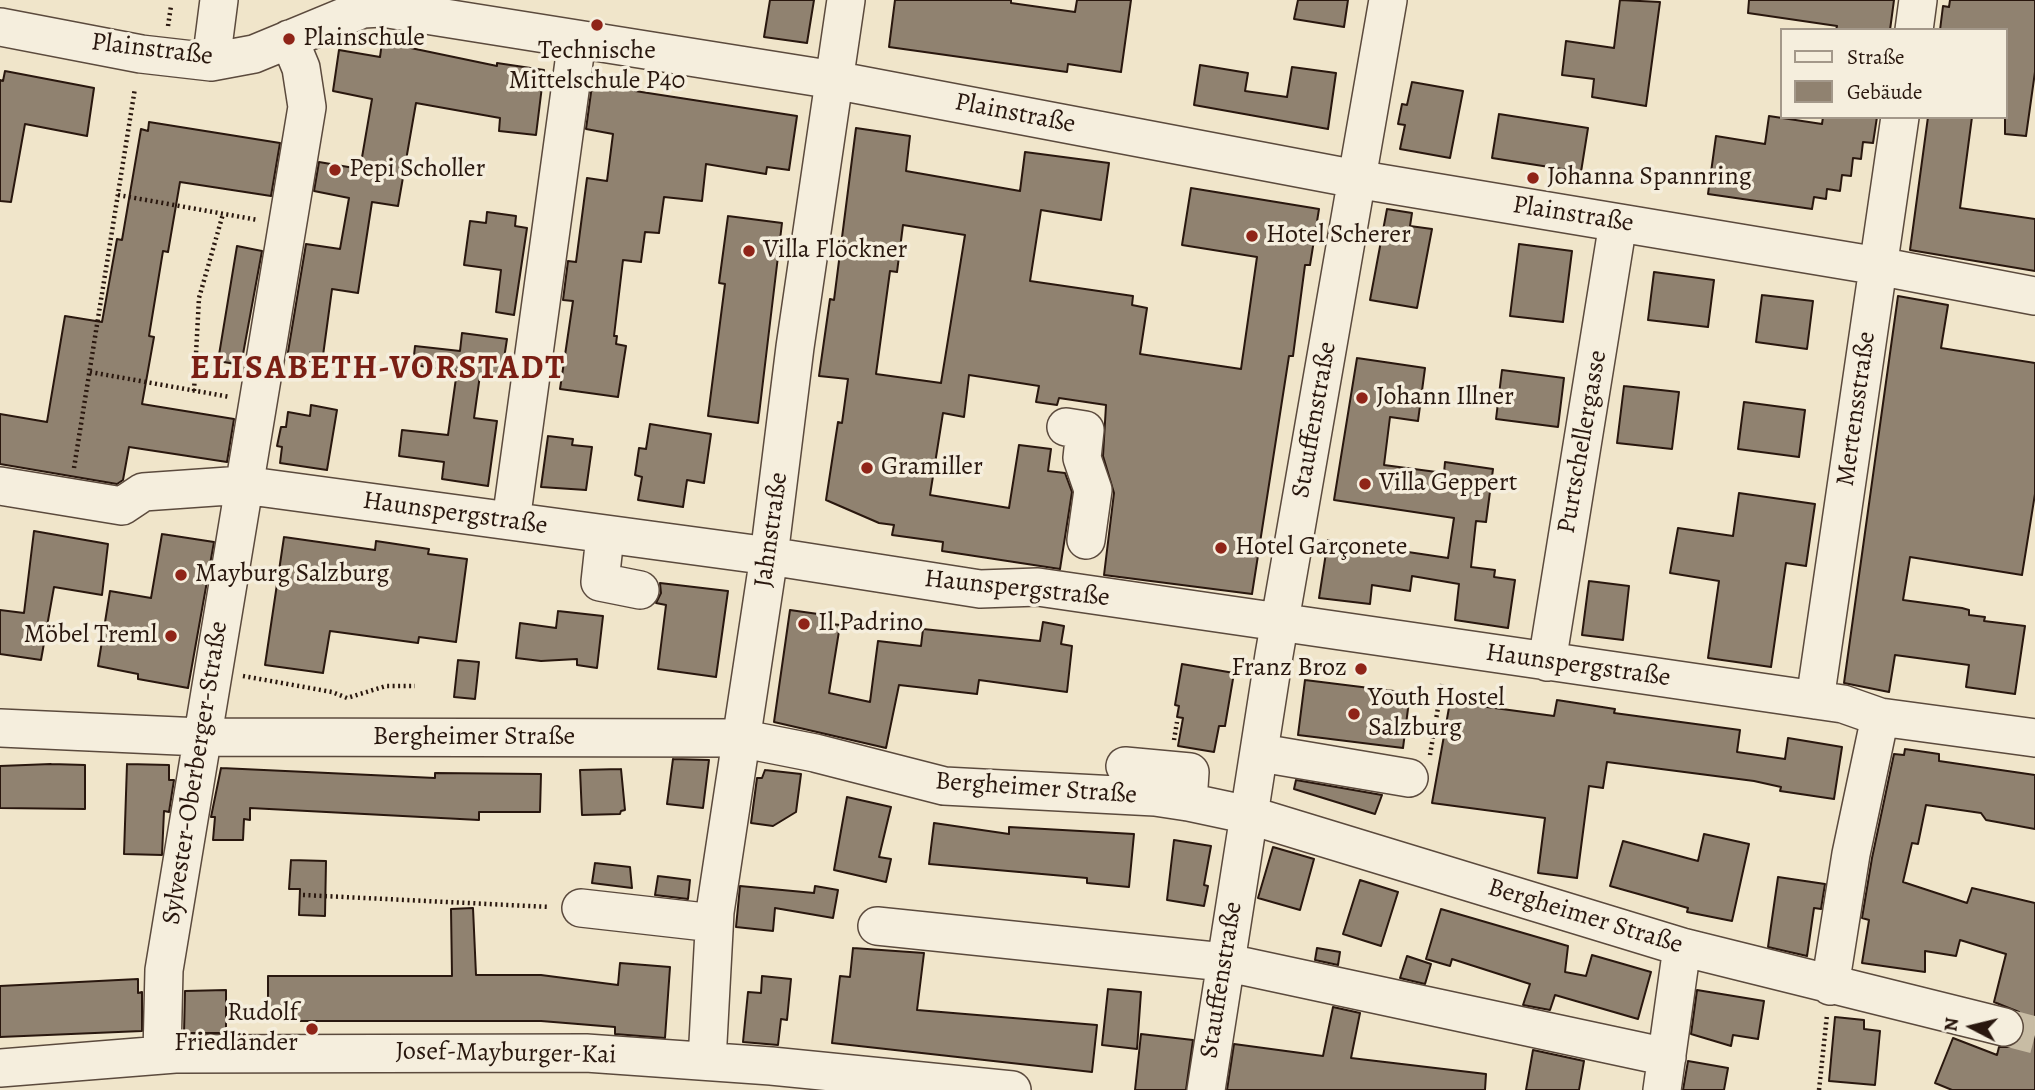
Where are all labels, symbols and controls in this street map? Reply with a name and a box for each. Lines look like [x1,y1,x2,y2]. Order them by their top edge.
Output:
marker: Technische Mittelschule P40 [589,17,605,33]
place label: Plainschule [303,23,425,55]
street label: Plainstraße [89,27,215,73]
legend [1780,28,2007,119]
marker: Plainschule [281,31,297,47]
place label: Technische Mittelschule P40 [509,36,685,98]
text: Straße [1847,43,1905,71]
text: Gebäude [1847,78,1923,106]
street label: Plainstraße [952,87,1078,141]
place label: Pepi Scholler [349,154,485,186]
marker: Pepi Scholler [327,162,343,178]
place label: Johanna Spannring [1547,162,1752,194]
marker: Johanna Spannring [1525,170,1541,186]
street label: Plainstraße [1510,190,1636,240]
place label: Hotel Scherer [1266,220,1411,252]
marker: Hotel Scherer [1244,228,1260,244]
place label: Villa Flöckner [763,235,908,267]
marker: Villa Flöckner [741,243,757,259]
street label: Mertensstraße [1831,330,1883,488]
street label: Stauffenstraße [1286,339,1344,501]
street label: Purtschellergasse [1552,348,1614,536]
district label: ELISABETH-VORSTADT [192,350,564,390]
place label: Johann Illner [1376,382,1514,414]
marker: Johann Illner [1354,390,1370,406]
place label: Gramiller [881,452,983,484]
marker: Gramiller [859,460,875,476]
place label: Villa Geppert [1379,468,1517,500]
street label: Jahnstraße [748,470,796,590]
marker: Villa Geppert [1357,476,1373,492]
street label: Haunspergstraße [361,486,549,542]
place label: Hotel Garçonete [1235,532,1407,564]
marker: Hotel Garçonete [1213,540,1229,556]
place label: Mayburg Salzburg [195,559,389,591]
street label: Haunspergstraße [923,564,1111,614]
marker: Mayburg Salzburg [173,567,189,583]
place label: Il Padrino [818,608,923,640]
marker: Il Padrino [796,616,812,632]
street label: Sylvester-Oberberger-Straße [157,619,235,927]
place label: Möbel Treml [23,620,157,652]
marker: Möbel Treml [163,628,179,644]
street label: Haunspergstraße [1484,638,1672,694]
place label: Franz Broz [1231,653,1347,685]
marker: Franz Broz [1353,661,1369,677]
place label: Youth Hostel Salzburg [1368,683,1505,744]
marker: Youth Hostel Salzburg [1346,706,1362,722]
street label: Bergheimer Straße [373,722,575,754]
street label: Bergheimer Straße [934,766,1138,812]
street label: Bergheimer Straße [1484,873,1686,961]
street label: Stauffenstraße [1194,899,1250,1061]
north arrow [1937,992,2007,1062]
place label: Rudolf Friedländer [174,998,298,1060]
text: N [1937,1016,1965,1033]
marker: Rudolf Friedländer [304,1021,320,1037]
street label: Josef-Mayburger-Kai [395,1036,617,1072]

